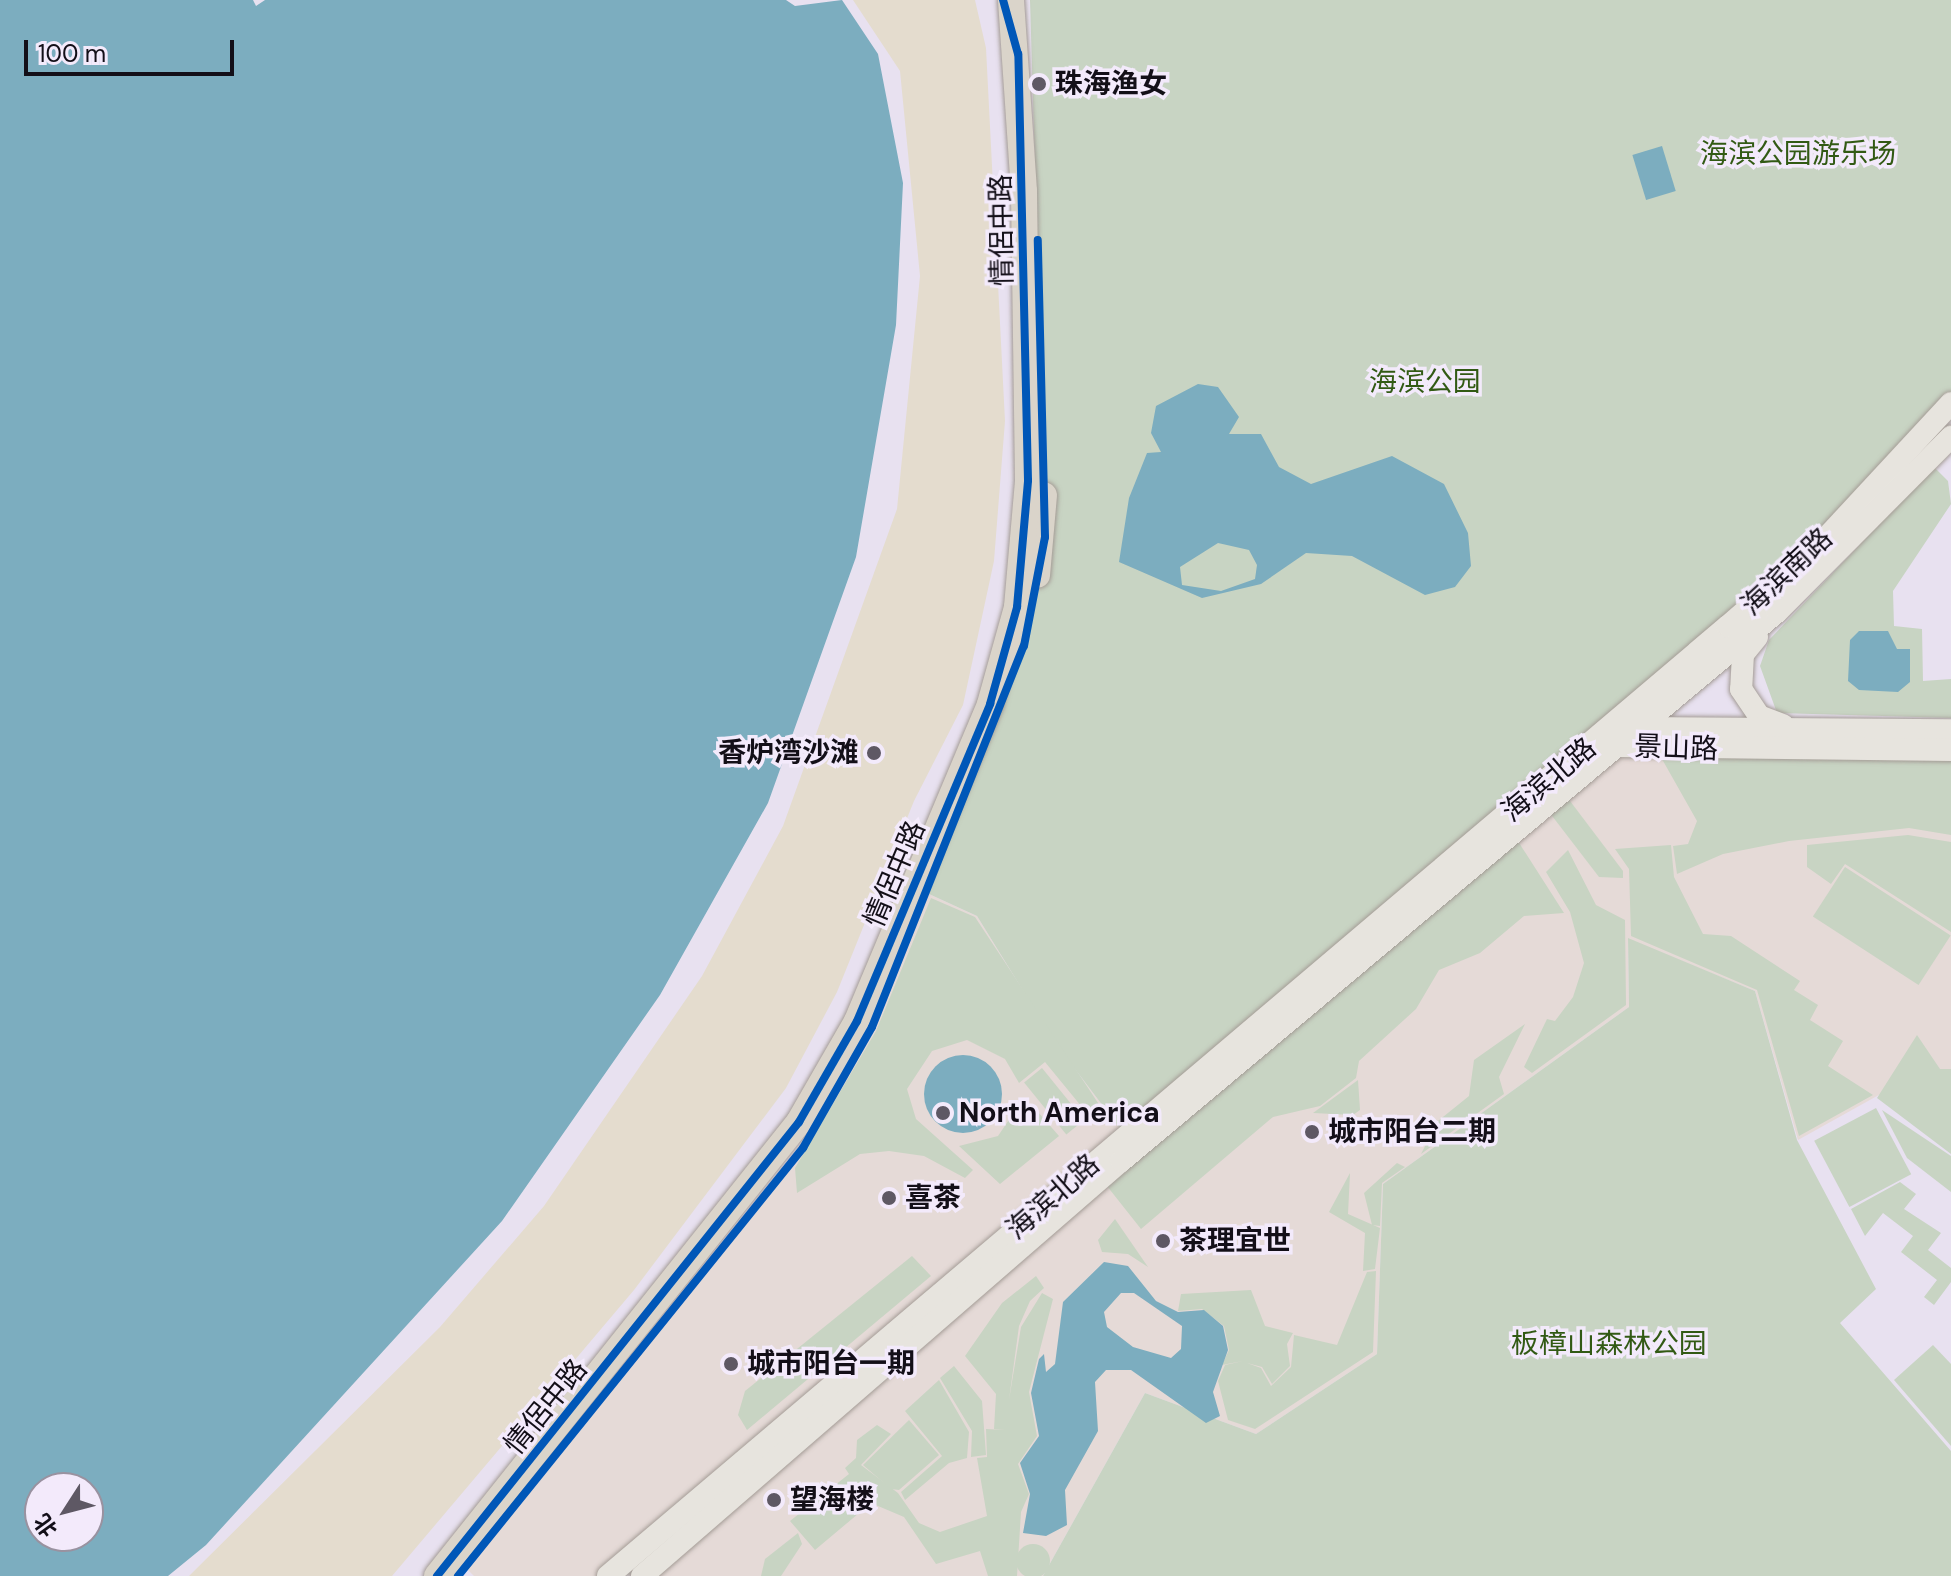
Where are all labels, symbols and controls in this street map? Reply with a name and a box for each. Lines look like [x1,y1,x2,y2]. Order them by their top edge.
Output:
scale bar [28,24,238,74]
text: 100 m [38,38,106,69]
place label: 珠海渔女 [1055,67,1167,101]
marker: 珠海渔女 [1030,75,1048,93]
park label: 海滨公园游乐场 [1700,137,1896,171]
street label: 情侶中路 [984,174,1020,286]
park label: 海滨公园 [1369,365,1481,399]
street label: 海滨南路 [1735,522,1839,622]
street label: 景山路 [1633,730,1719,766]
street label: 海滨北路 [1495,731,1603,829]
place label: 香炉湾沙滩 [718,736,858,770]
marker: 香炉湾沙滩 [865,744,883,762]
street label: 情侶中路 [858,816,932,932]
place label: North America [959,1096,1160,1130]
marker: North America [934,1104,952,1122]
place label: 城市阳台二期 [1328,1115,1496,1149]
marker: 城市阳台二期 [1303,1123,1321,1141]
street label: 海滨北路 [1000,1148,1106,1246]
place label: 喜茶 [905,1181,961,1215]
marker: 喜茶 [880,1189,898,1207]
place label: 茶理宜世 [1179,1224,1291,1258]
marker: 茶理宜世 [1154,1232,1172,1250]
park label: 板樟山森林公园 [1511,1327,1707,1361]
place label: 城市阳台一期 [747,1347,915,1381]
street label: 情侶中路 [498,1353,594,1461]
marker: 城市阳台一期 [722,1355,740,1373]
north arrow [24,1472,104,1552]
place label: 望海楼 [790,1483,874,1517]
marker: 望海楼 [765,1491,783,1509]
text: 北 [28,1508,64,1543]

